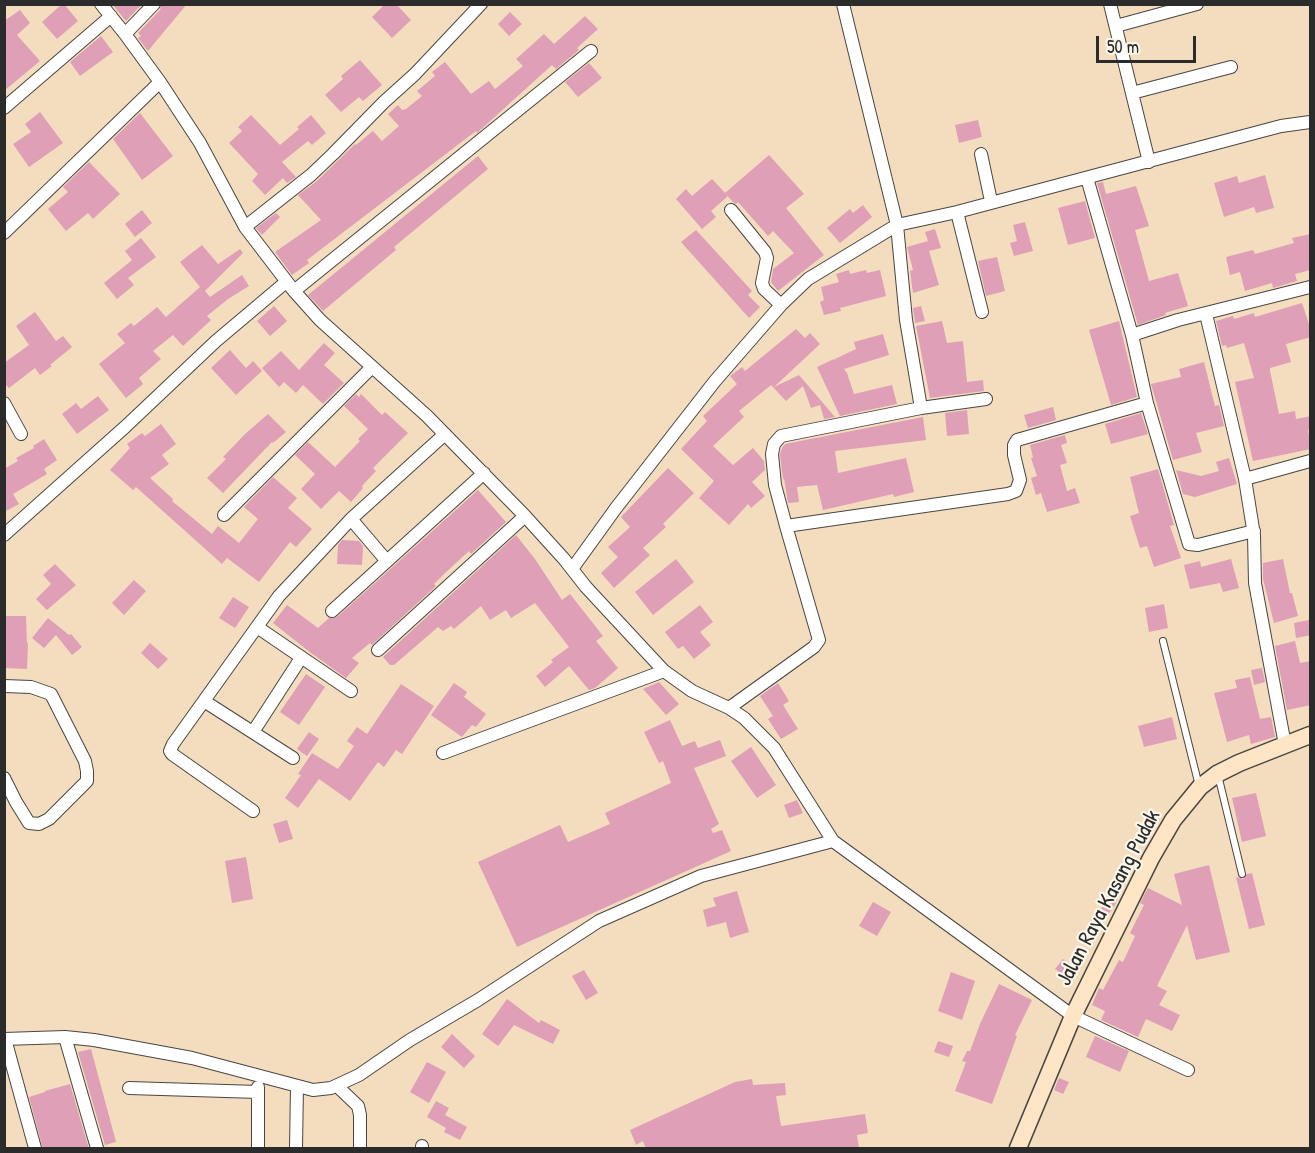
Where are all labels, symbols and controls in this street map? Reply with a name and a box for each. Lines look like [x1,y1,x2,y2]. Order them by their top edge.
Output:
scale bar [1099,24,1200,62]
text: 50 m [1107,34,1139,59]
street label: Jalan Raya Kasang Pudak [1051,805,1167,991]

